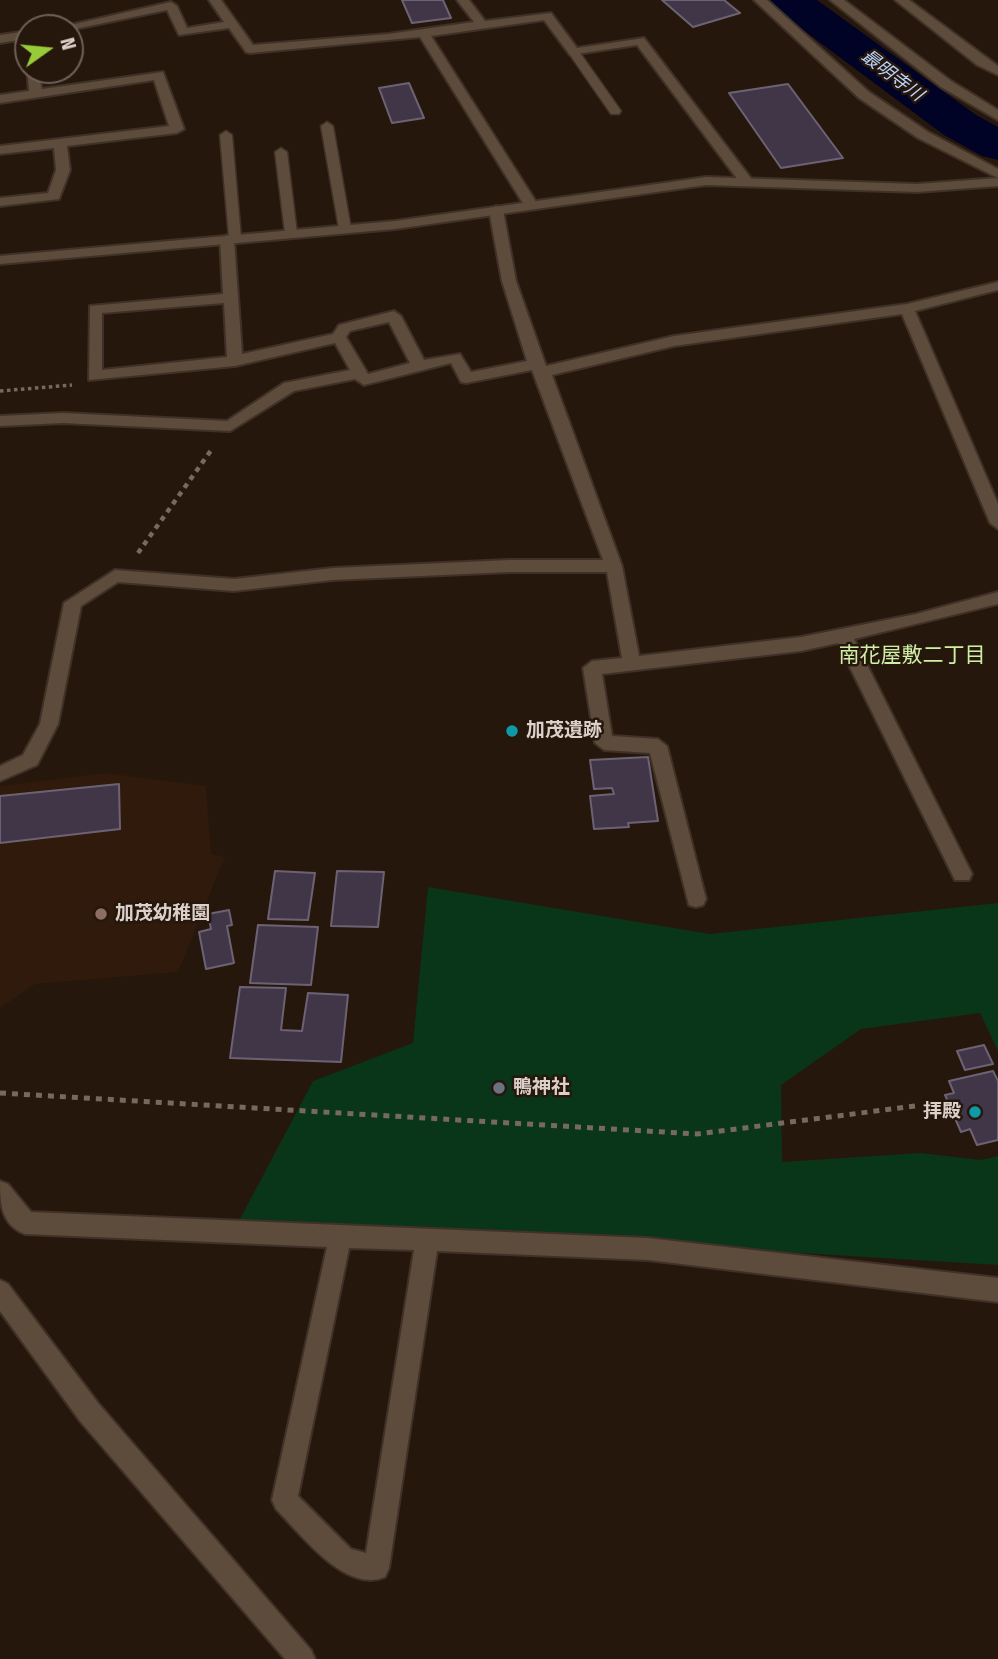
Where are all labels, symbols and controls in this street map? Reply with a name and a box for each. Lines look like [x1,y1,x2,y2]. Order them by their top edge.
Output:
north arrow [14,14,84,84]
text: N [55,35,80,52]
water label: 最明寺川 [857,46,927,106]
district label: 南花屋敷二丁目 [839,643,985,669]
place label: 加茂遺跡 [526,720,602,742]
marker: 加茂遺跡 [504,723,520,739]
place label: 加茂幼稚園 [115,903,210,925]
marker: 加茂幼稚園 [93,906,109,922]
place label: 鴨神社 [513,1077,570,1099]
marker: 鴨神社 [491,1080,507,1096]
place label: 拝殿 [923,1101,961,1123]
marker: 拝殿 [967,1104,983,1120]

